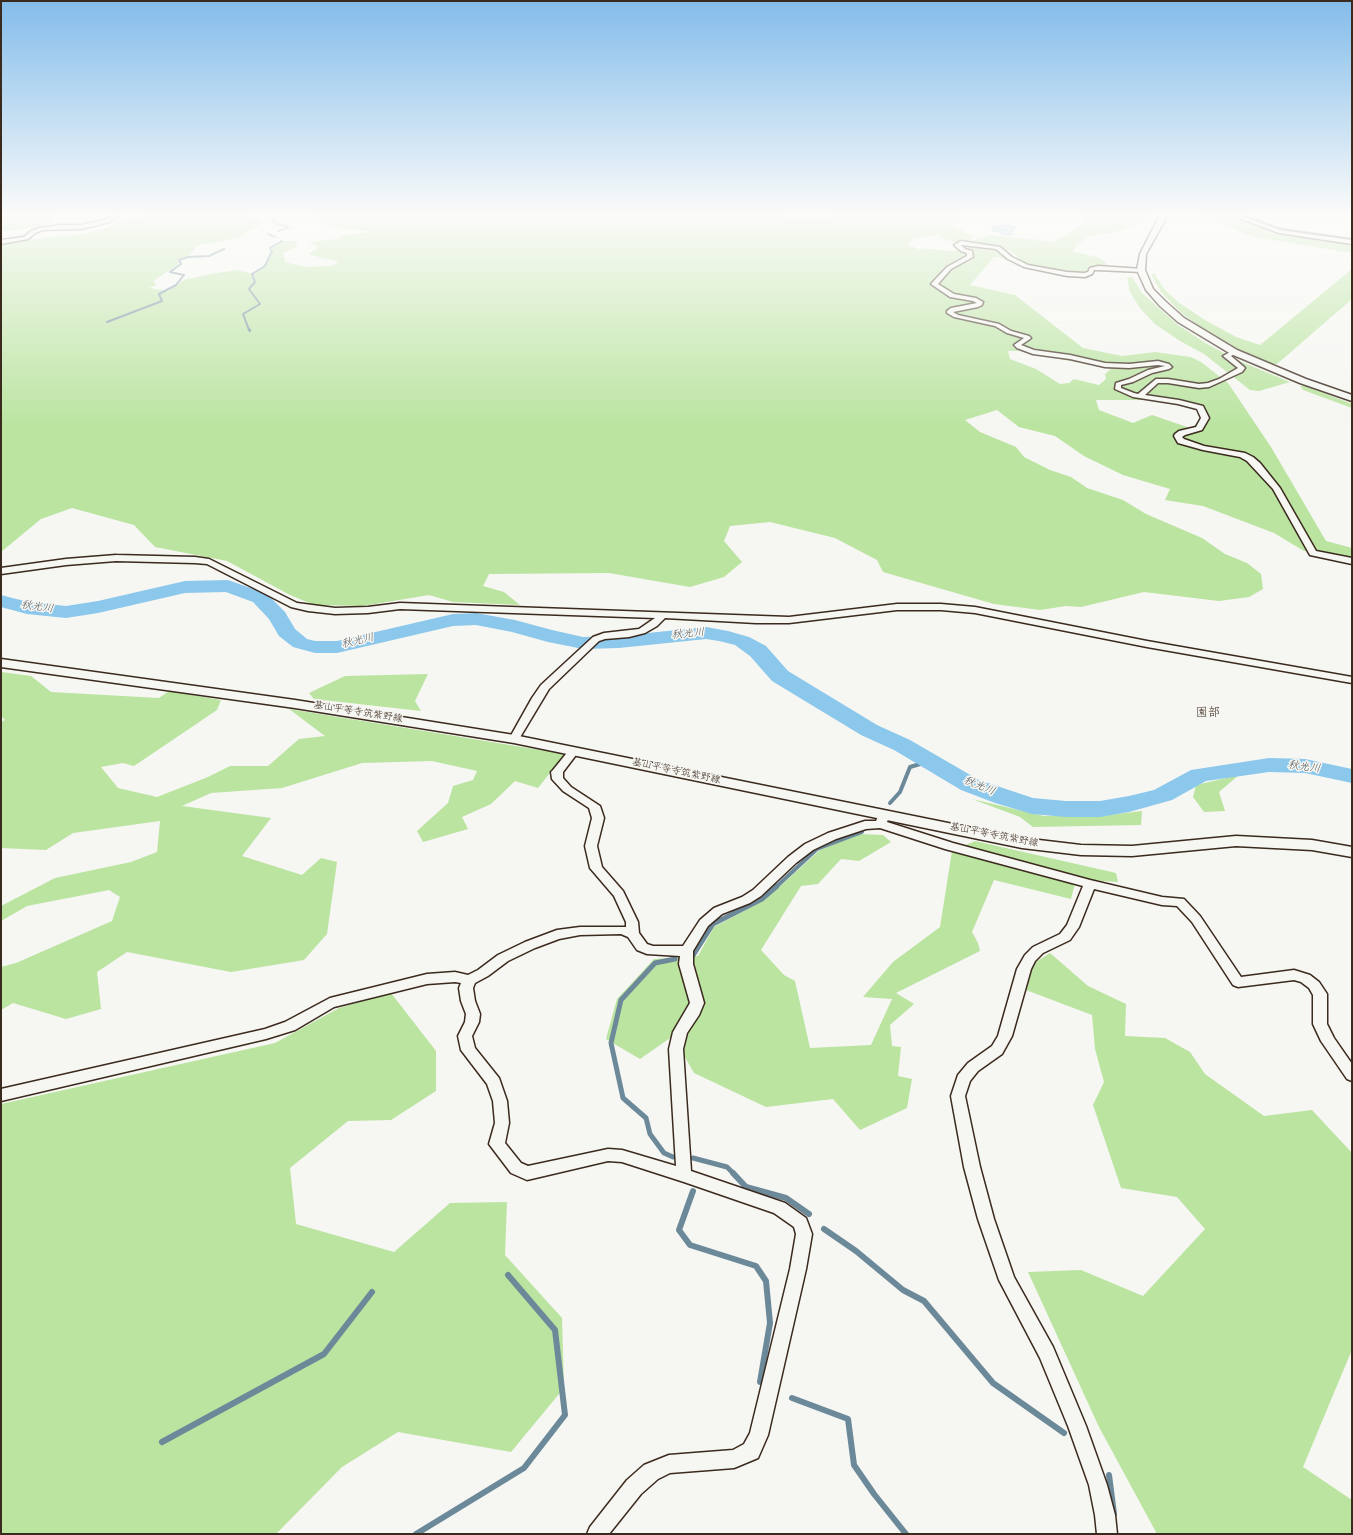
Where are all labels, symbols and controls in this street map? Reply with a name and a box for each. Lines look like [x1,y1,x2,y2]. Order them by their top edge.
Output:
water label: 秋光川 [20,599,54,617]
water label: 秋光川 [671,627,705,643]
water label: 秋光川 [340,632,376,652]
street label: 基山平等寺筑紫野線 [313,700,403,726]
district label: 園部 [1196,707,1220,721]
street label: 基山平等寺筑紫野線 [631,757,721,787]
water label: 秋光川 [1287,759,1321,777]
water label: 秋光川 [961,774,997,800]
street label: 基山平等寺筑紫野線 [949,822,1039,850]

